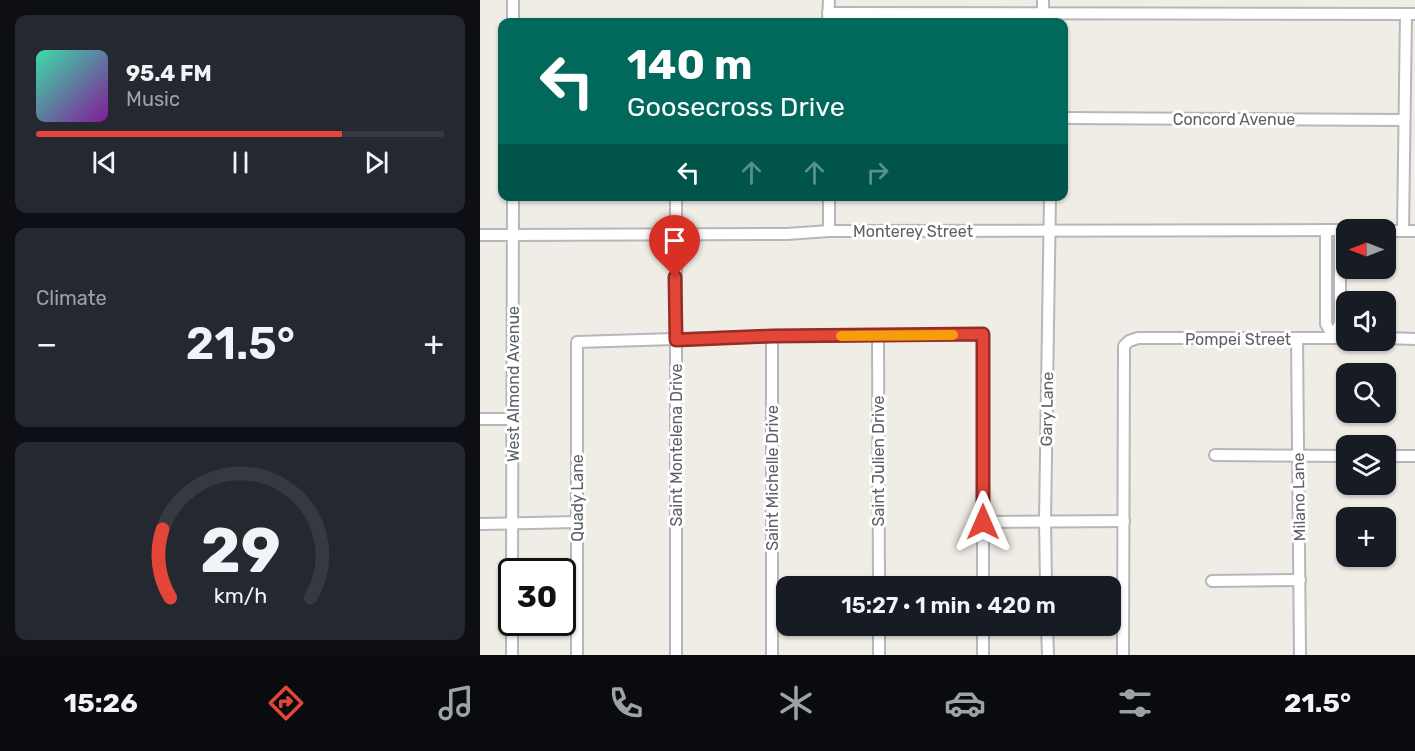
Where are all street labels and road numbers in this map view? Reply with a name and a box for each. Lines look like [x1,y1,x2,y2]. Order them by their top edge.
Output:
street label: Concord Avenue [1173,110,1295,129]
street label: Monterey Street [853,222,973,241]
street label: West Almond Avenue [504,306,523,462]
street label: Pompei Street [1185,330,1291,349]
street label: Saint Montelena Drive [667,364,686,526]
street label: Gary Lane [1037,371,1057,446]
street label: Saint Julien Drive [869,395,888,526]
street label: Saint Michelle Drive [763,405,782,551]
street label: Milano Lane [1289,453,1309,541]
street label: Quady Lane [568,454,587,542]

